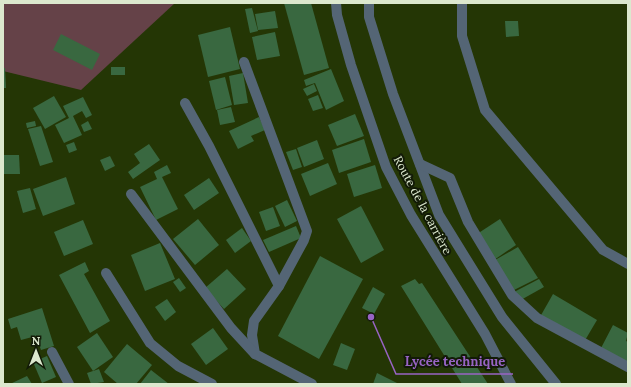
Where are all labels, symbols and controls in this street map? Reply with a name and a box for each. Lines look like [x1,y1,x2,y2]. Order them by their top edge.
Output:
street label: Route de la carrière [391,153,456,257]
north arrow [16,331,56,371]
text: N [32,334,41,348]
callout: Lycée technique [396,349,513,374]
text: Lycée technique [405,353,505,370]

